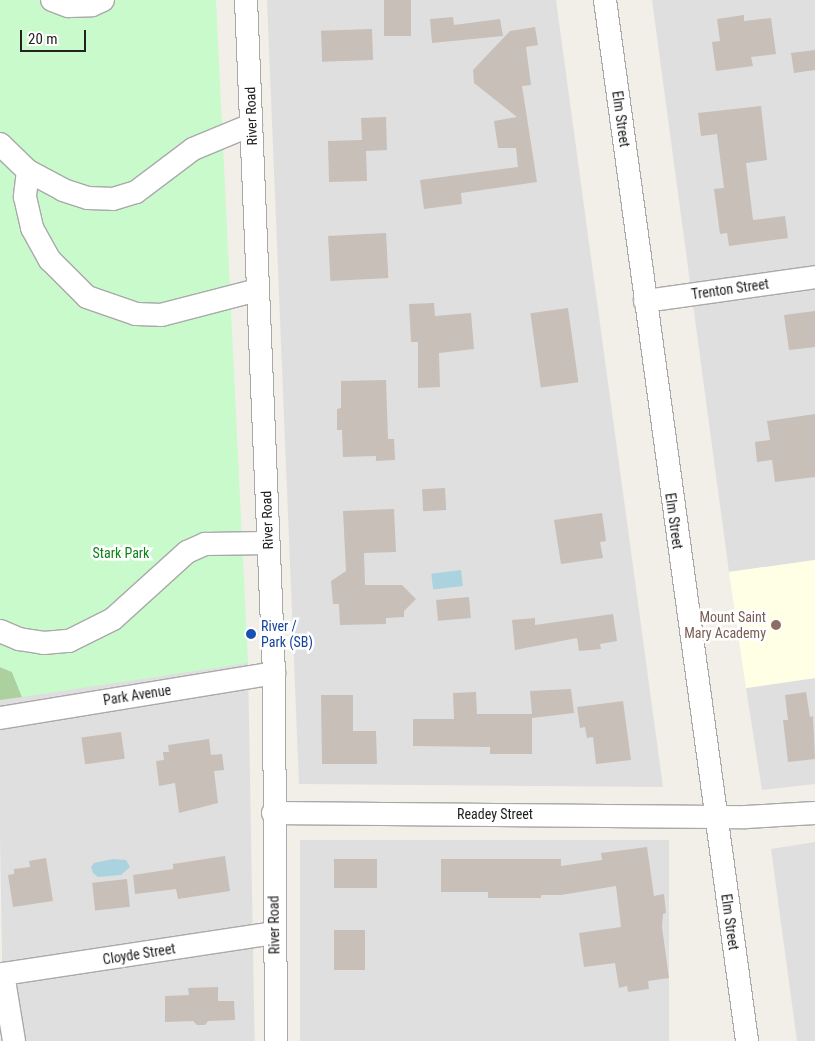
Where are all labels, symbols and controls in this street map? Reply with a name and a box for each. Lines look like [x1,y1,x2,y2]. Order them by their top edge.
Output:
scale bar [22,20,89,52]
text: 20 m [28,30,58,48]
street label: River Road [242,86,260,146]
street label: Elm Street [609,90,633,148]
street label: Trenton Street [690,275,770,303]
street label: River Road [258,490,276,550]
street label: Elm Street [662,492,686,550]
park label: Stark Park [93,545,149,561]
place label: Mount Saint Mary Academy [684,609,766,642]
place label: River / Park (SB) [261,618,313,650]
marker: Mount Saint Mary Academy [770,619,782,631]
marker: River / Park (SB) [245,628,257,640]
street label: Park Avenue [102,681,172,709]
street label: Readey Street [457,806,533,822]
street label: Elm Street [718,893,742,951]
street label: River Road [265,896,283,954]
street label: Cloyde Street [101,940,177,968]

